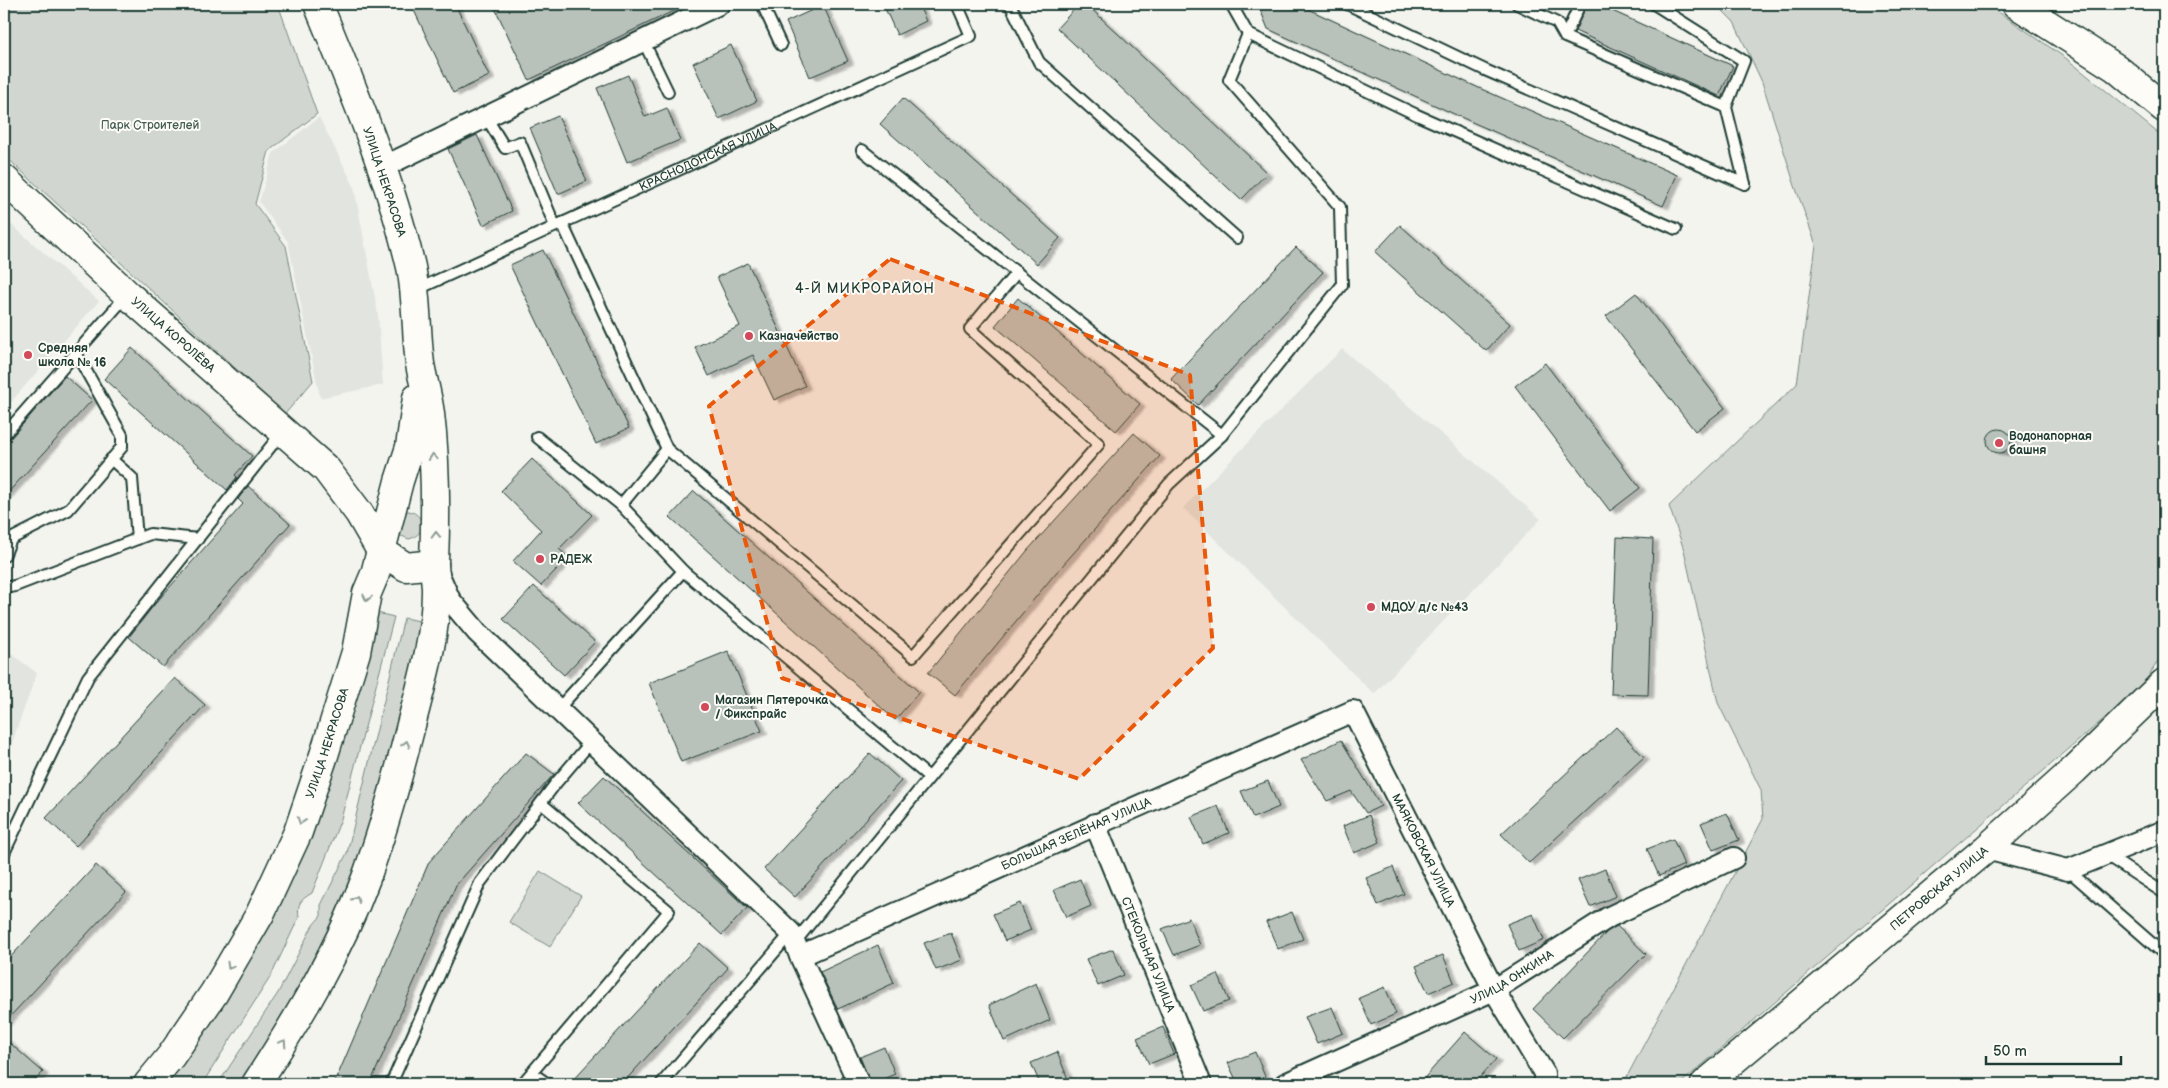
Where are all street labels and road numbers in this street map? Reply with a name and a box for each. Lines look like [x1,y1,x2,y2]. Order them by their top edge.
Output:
street label: КРАСНОДОНСКАЯ УЛИЦА [637,118,780,194]
street label: УЛИЦА НЕКРАСОВА [359,125,409,240]
street label: УЛИЦА КОРОЛЁВА [128,294,219,376]
street label: УЛИЦА НЕКРАСОВА [302,685,352,800]
street label: МАЯКОВСКАЯ УЛИЦА [1388,791,1459,910]
street label: БОЛЬШАЯ ЗЕЛЁНАЯ УЛИЦА [999,794,1154,873]
street label: ПЕТРОВСКАЯ УЛИЦА [1887,843,1992,934]
street label: СТЕКОЛЬНАЯ УЛИЦА [1118,895,1179,1015]
street label: УЛИЦА ОНКИНА [1468,946,1557,1007]

